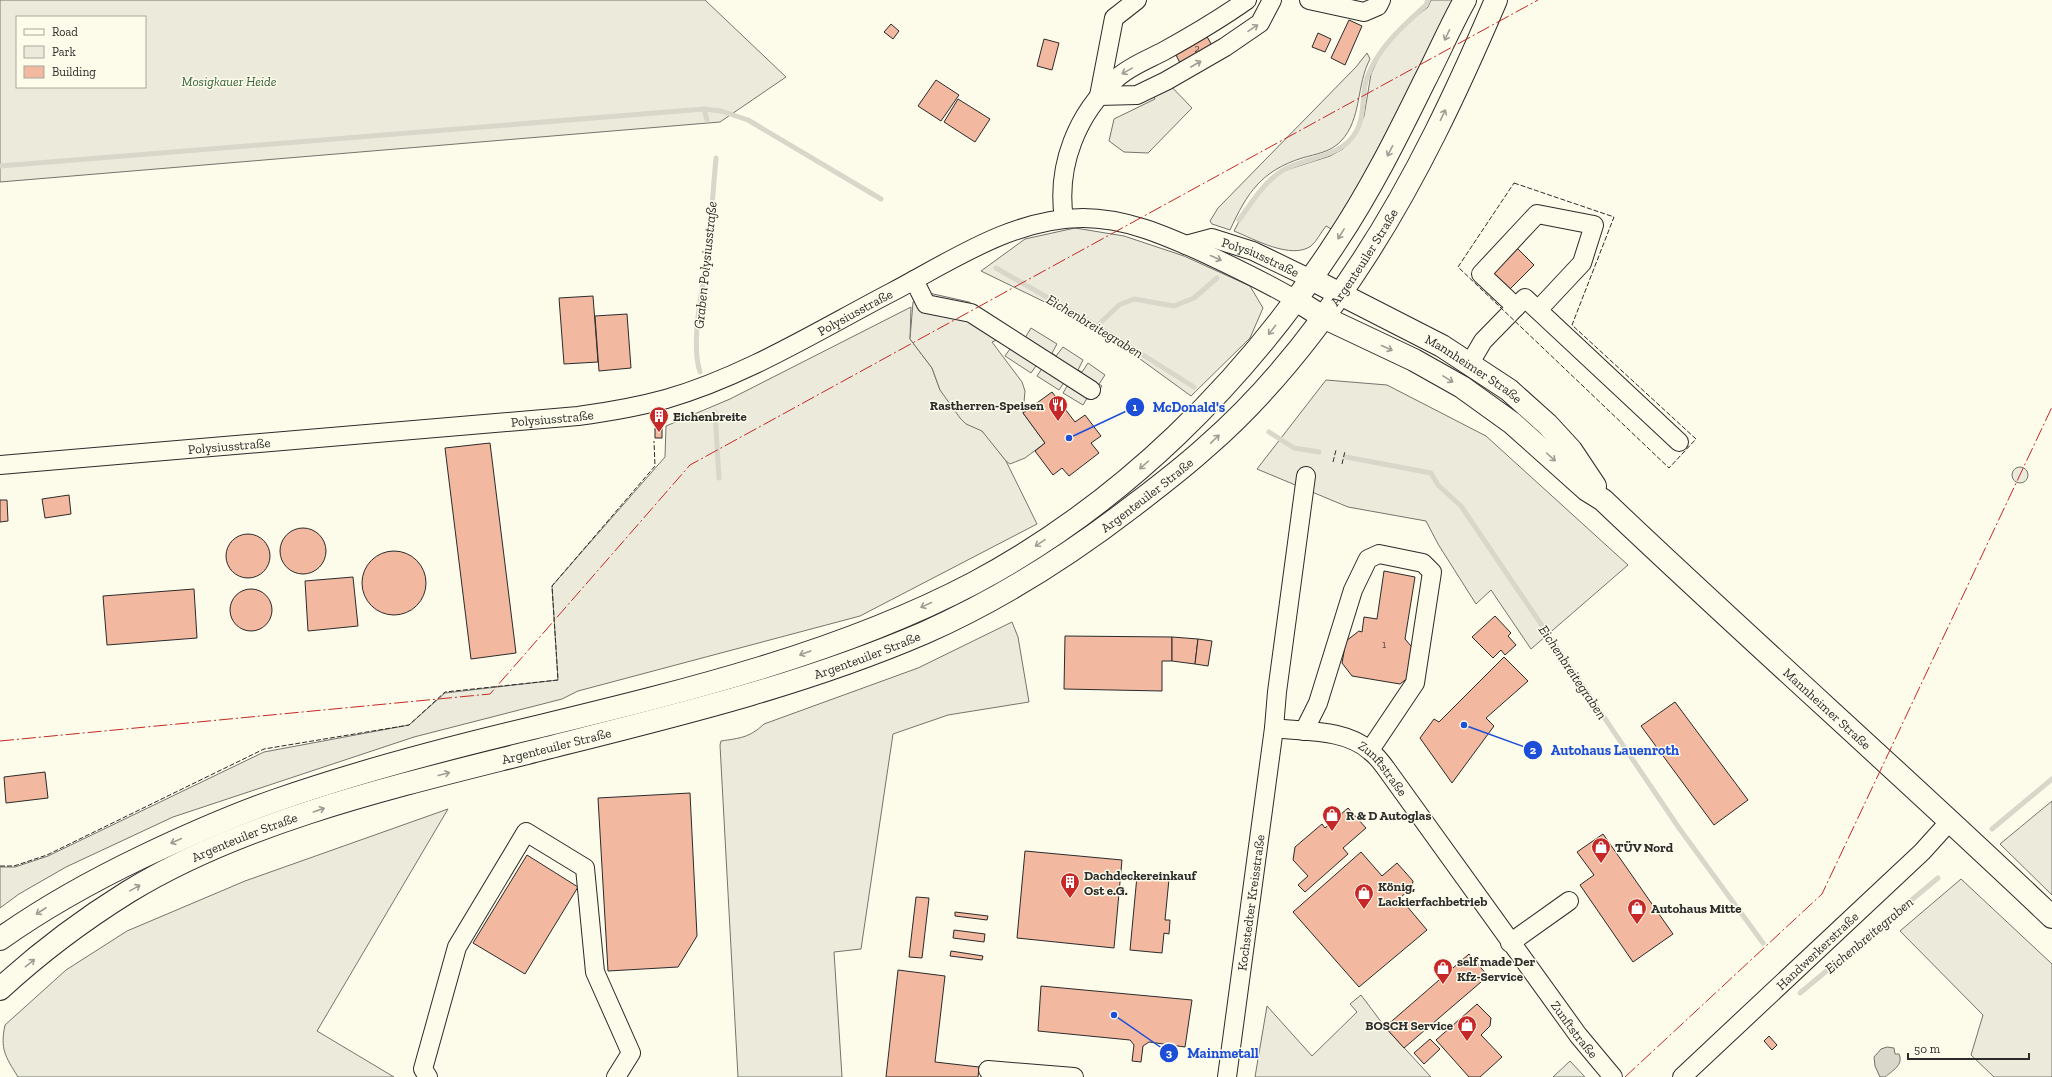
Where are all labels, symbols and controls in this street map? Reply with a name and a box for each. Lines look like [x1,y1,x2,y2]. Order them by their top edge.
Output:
legend [16,16,146,88]
one-way arrow [1247,24,1258,32]
text: Road [52,25,78,39]
one-way arrow [1443,28,1450,40]
house number: 2 [1194,42,1200,55]
text: Park [52,45,77,59]
one-way arrow [1189,59,1201,67]
text: Building [52,65,96,79]
one-way arrow [1121,68,1133,76]
park label: Mosigkauer Heide [182,74,277,89]
one-way arrow [1440,109,1447,121]
one-way arrow [1386,145,1393,157]
water label: Graben Polysiusstraße [690,200,721,330]
street label: Argenteuiler Straße [1327,206,1401,309]
one-way arrow [1337,228,1345,239]
street label: Polysiusstraße [1220,235,1302,280]
one-way arrow [1209,255,1221,263]
street label: Polysiusstraße [815,286,895,339]
water label: Eichenbreitegraben [1043,291,1146,362]
one-way arrow [1268,325,1277,336]
street label: Mannheimer Straße [1423,332,1525,406]
one-way arrow [1381,345,1393,352]
one-way arrow [1442,375,1454,383]
restaurant icon: Rastherren-Speisen [1047,394,1069,422]
callout: McDonald's [1125,394,1234,420]
place label: Rastherren-Speisen [930,398,1044,413]
text: McDonald's [1153,399,1226,416]
text: 1 [1133,400,1138,414]
building icon: Eichenbreite [648,405,670,433]
street label: Polysiusstraße [510,407,594,430]
place label: Eichenbreite [673,409,747,424]
street label: Polysiusstraße [187,435,271,457]
one-way arrow [1210,435,1220,444]
one-way arrow [1546,453,1556,462]
street label: Argenteuiler Straße [1098,455,1196,536]
one-way arrow [1139,460,1149,470]
one-way arrow [1035,539,1046,547]
one-way arrow [921,602,933,609]
water label: Eichenbreitegraben [1535,622,1610,723]
street label: Argenteuiler Straße [812,629,923,682]
house number: 1 [1382,638,1387,651]
one-way arrow [800,649,812,657]
street label: Mannheimer Straße [1780,665,1874,753]
street label: Argenteuiler Straße [500,725,613,767]
callout: Autohaus Lauenroth [1523,737,1687,763]
street label: Zunftstraße [1356,738,1410,799]
text: Autohaus Lauenroth [1551,742,1679,759]
text: 2 [1530,743,1537,757]
one-way arrow [438,770,451,777]
shop icon: R & D Autoglas [1321,804,1343,832]
one-way arrow [313,806,326,813]
place label: R & D Autoglas [1346,808,1431,823]
street label: Argenteuiler Straße [189,810,299,865]
street label: Kochstedter Kreisstraße [1234,834,1268,972]
shop icon: TÜV Nord [1590,836,1612,864]
one-way arrow [170,838,182,845]
place label: TÜV Nord [1615,840,1674,855]
place label: Dachdeckereinkauf Ost e.G. [1084,868,1198,898]
building icon: Dachdeckereinkauf Ost e.G. [1059,871,1081,899]
place label: König, Lackierfachbetrieb [1378,879,1487,909]
shop icon: König, Lackierfachbetrieb [1353,882,1375,910]
one-way arrow [129,883,141,891]
water label: Eichenbreitegraben [1822,893,1917,977]
shop icon: Autohaus Mitte [1626,897,1648,925]
place label: Autohaus Mitte [1651,901,1742,916]
one-way arrow [36,907,47,915]
street label: Handwerkerstraße [1773,909,1861,993]
place label: self made Der Kfz-Service [1457,954,1535,984]
shop icon: self made Der Kfz-Service [1432,957,1454,985]
one-way arrow [24,959,35,968]
street label: Zunftstraße [1548,998,1601,1061]
shop icon: BOSCH Service [1456,1014,1478,1042]
place label: BOSCH Service [1365,1018,1454,1033]
scale bar [1908,1035,2029,1061]
callout: Mainmetall [1159,1040,1267,1066]
text: 50 m [1914,1042,1941,1056]
text: Mainmetall [1187,1045,1259,1062]
text: 3 [1166,1046,1173,1060]

